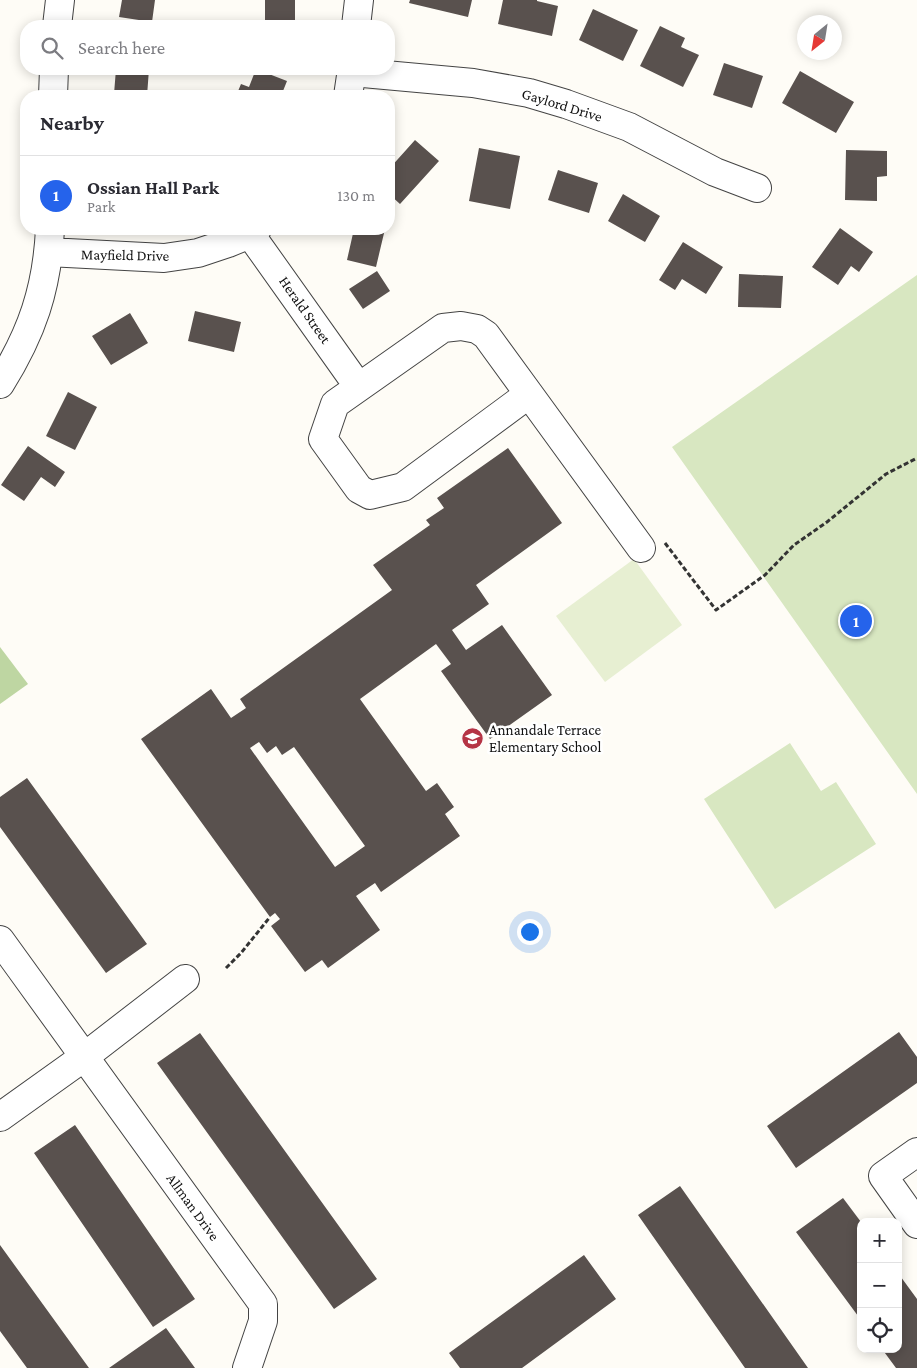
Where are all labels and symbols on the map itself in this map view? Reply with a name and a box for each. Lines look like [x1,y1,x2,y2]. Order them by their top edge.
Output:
north arrow [797,15,842,60]
street label: Gaylord Drive [520,85,604,126]
street label: Mayfield Drive [81,246,170,265]
street label: Herald Street [276,273,335,347]
pin: 1 [840,602,872,640]
place label: Annandale Terrace Elementary School [489,722,601,756]
school or university icon: Annandale Terrace Elementary School [461,727,485,751]
your location [517,919,543,945]
street label: Allman Drive [163,1170,223,1244]

